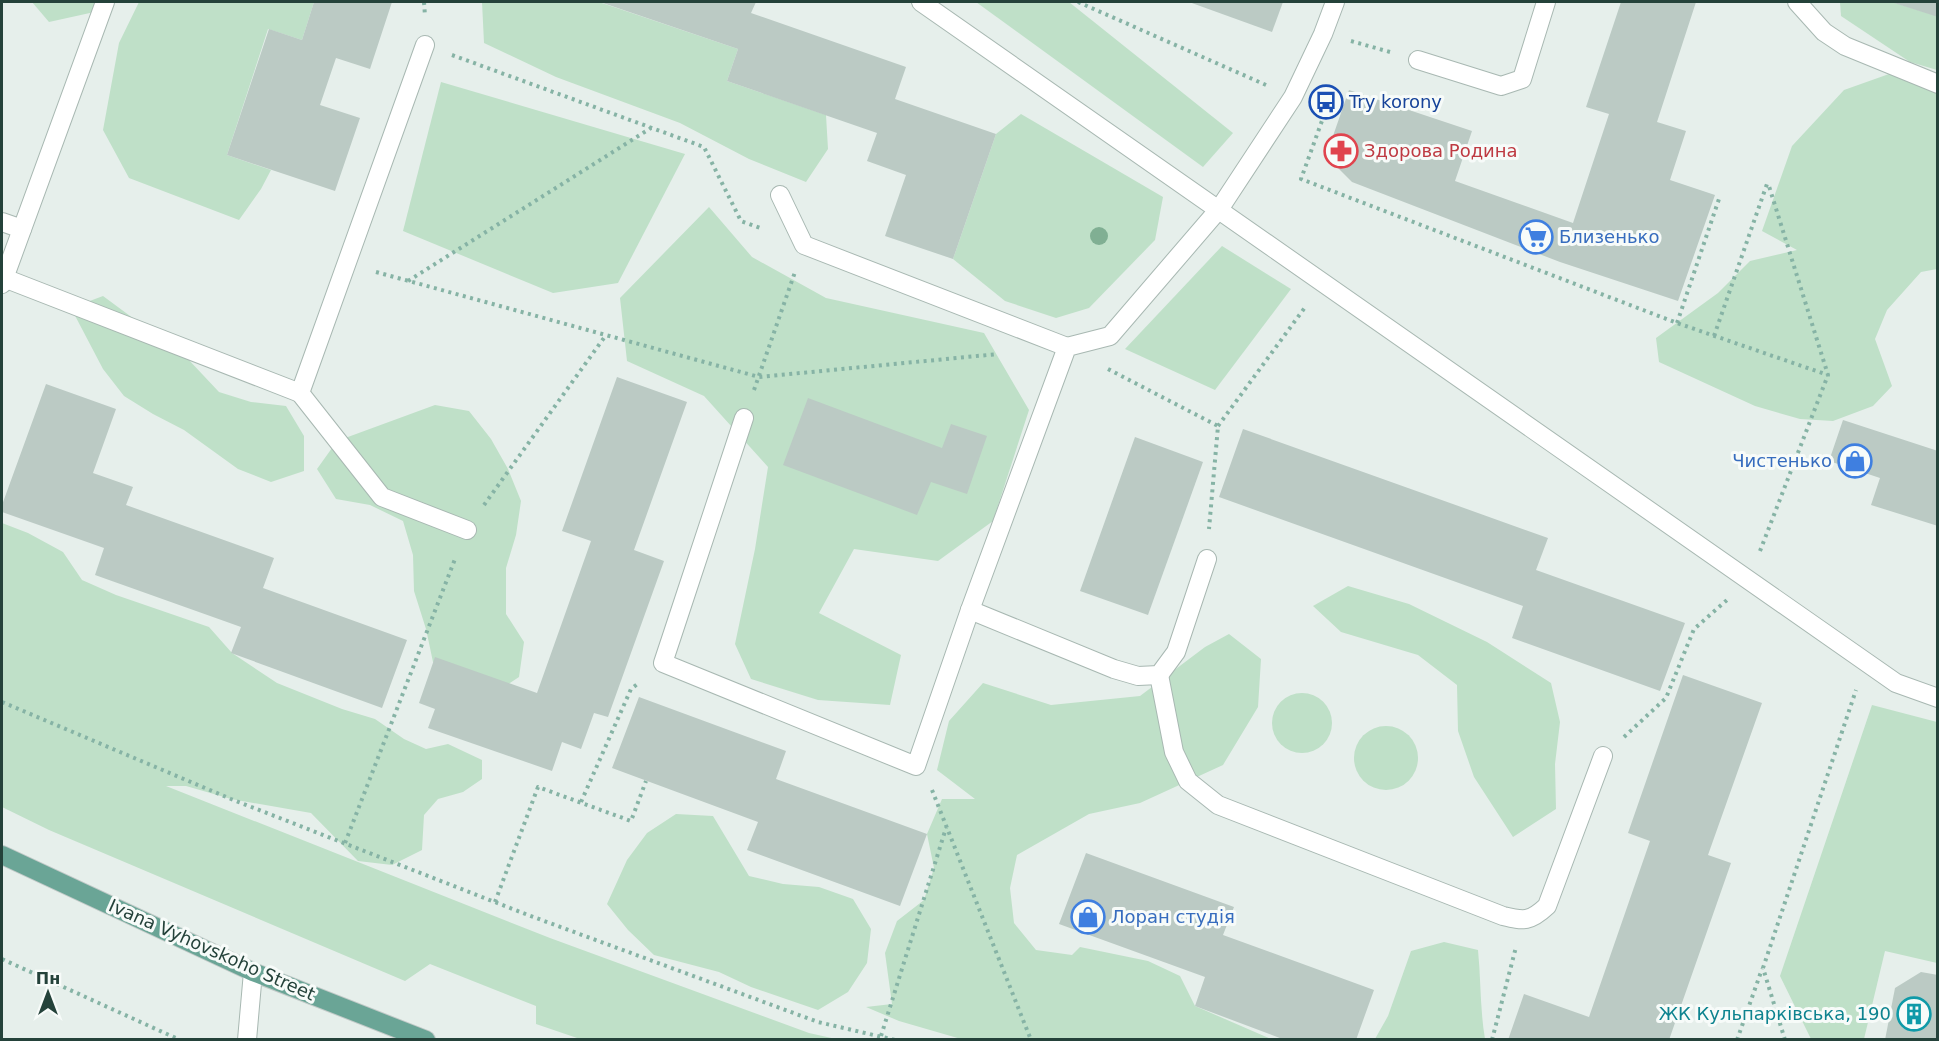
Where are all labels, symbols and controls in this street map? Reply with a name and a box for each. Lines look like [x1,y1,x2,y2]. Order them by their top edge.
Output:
bus stop icon: Try korony [1308,84,1344,120]
place label: Try korony [1348,91,1442,112]
pharmacy icon: Здорова Родина [1323,133,1359,169]
place label: Здорова Родина [1364,140,1518,161]
supermarket icon: Близенько [1518,219,1554,255]
place label: Близенько [1559,226,1659,247]
shop icon: Чистенько [1837,443,1873,479]
place label: Чистенько [1732,450,1832,471]
street label: Ivana Vyhovskoho Street [106,894,319,1005]
shop icon: Лоран студія [1070,899,1106,935]
place label: Лоран студія [1111,906,1235,927]
north arrow [18,963,78,1023]
text: Пн [36,969,60,988]
building icon: ЖК Кульпарківська, 190 [1896,996,1932,1032]
place label: ЖК Кульпарківська, 190 [1659,1003,1891,1024]

